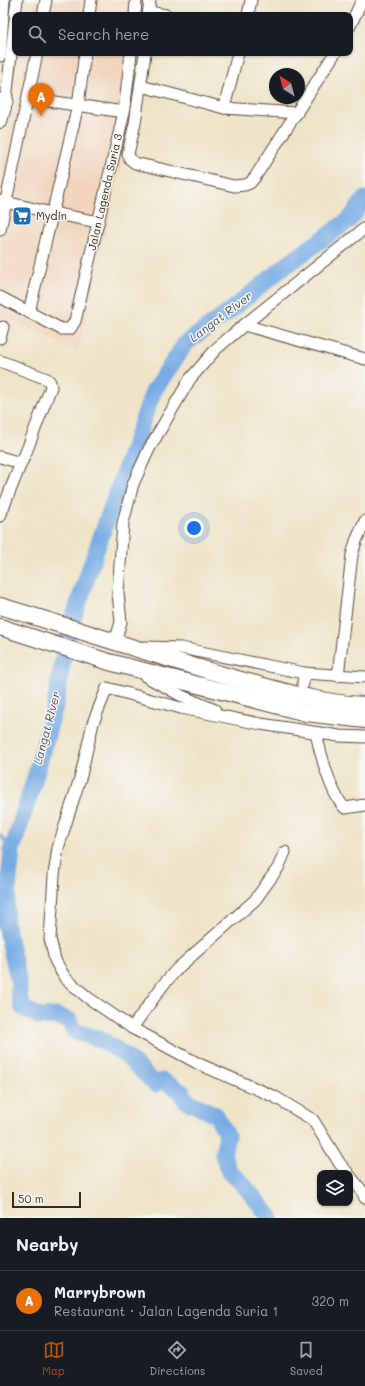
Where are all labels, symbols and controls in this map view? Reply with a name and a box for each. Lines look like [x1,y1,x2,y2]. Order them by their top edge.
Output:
search box [12,12,353,56]
icon: search [26,23,48,45]
text: Search here [58,24,149,44]
north arrow [269,68,305,104]
pin: A [28,83,54,116]
street label: Jalan Lagenda Suria 3 [84,132,125,252]
supermarket icon: Mydin [11,205,33,227]
place label: Mydin [36,208,67,223]
water label: Langat River [186,287,255,345]
your location [184,518,204,538]
water label: Langat River [29,689,63,766]
map controls [317,1170,353,1206]
button: layers [317,1170,353,1206]
scale bar [12,1190,81,1209]
text: 50 m [18,1191,44,1206]
text: Nearby [16,1233,78,1255]
text: Marrybrown [54,1282,146,1302]
text: A [24,1292,34,1309]
text: 320 m [312,1292,349,1309]
text: Restaurant · Jalan Lagenda Suria 1 [54,1302,278,1319]
tab: Map [42,1339,65,1378]
tab: Directions [149,1339,205,1378]
tab: Saved [290,1339,323,1378]

